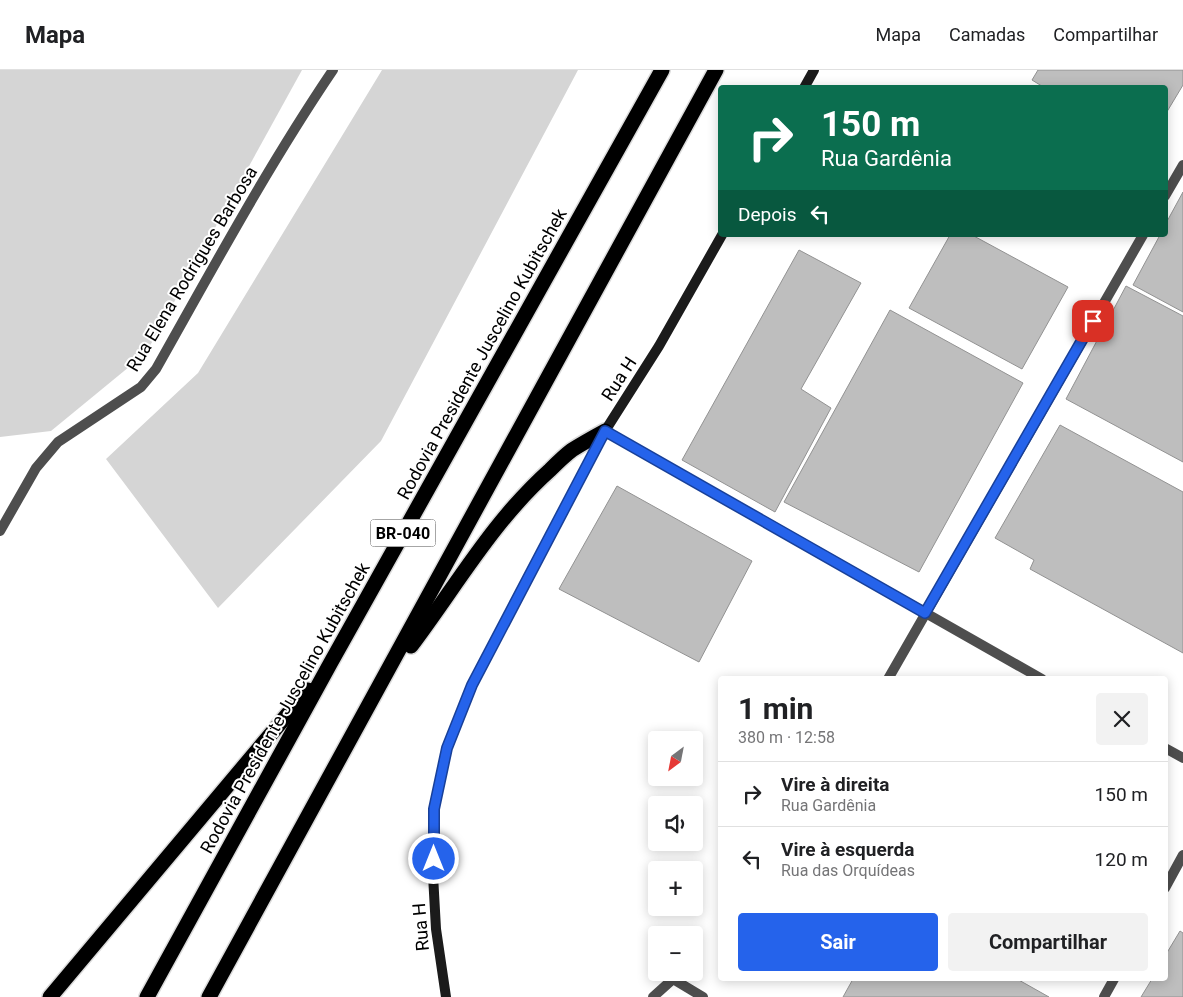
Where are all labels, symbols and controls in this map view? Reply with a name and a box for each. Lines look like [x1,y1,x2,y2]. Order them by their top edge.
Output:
text: Mapa [25,21,85,49]
text: Mapa [876,24,921,45]
text: Camadas [949,24,1025,45]
text: Compartilhar [1053,24,1158,45]
text: 150 m [821,104,920,145]
icon: right [738,105,803,170]
text: Rua Gardênia [821,146,952,171]
street label: Rua Elena Rodrigues Barbosa [122,162,261,375]
icon: left [806,200,834,228]
text: Depois [738,203,796,226]
street label: Rodovia Presidente Juscelino Kubitschek [393,204,571,503]
pin [1072,300,1114,342]
icon: arrive [1079,307,1107,335]
street label: Rua H [597,353,640,405]
road number: BR-040 [370,519,436,546]
street label: Rodovia Presidente Juscelino Kubitschek [196,558,374,857]
text: 1 min [738,691,813,726]
button: close [1096,693,1148,745]
text: 380 m · 12:58 [738,728,835,747]
north arrow [648,731,702,786]
map controls [648,731,703,981]
text: Vire à direita [781,773,890,796]
icon: right [738,780,766,808]
text: 150 m [1095,783,1148,806]
button: sound [648,796,703,851]
text: Rua Gardênia [781,796,876,815]
position arrow [407,832,459,884]
text: Vire à esquerda [781,838,914,861]
icon: left [738,845,766,873]
text: 120 m [1095,848,1148,871]
button: + [648,861,703,916]
text: Rua das Orquídeas [781,861,915,880]
street label: Rua H [408,902,433,952]
button: Sair [738,913,938,971]
button: Compartilhar [948,913,1148,971]
button: − [648,926,703,981]

